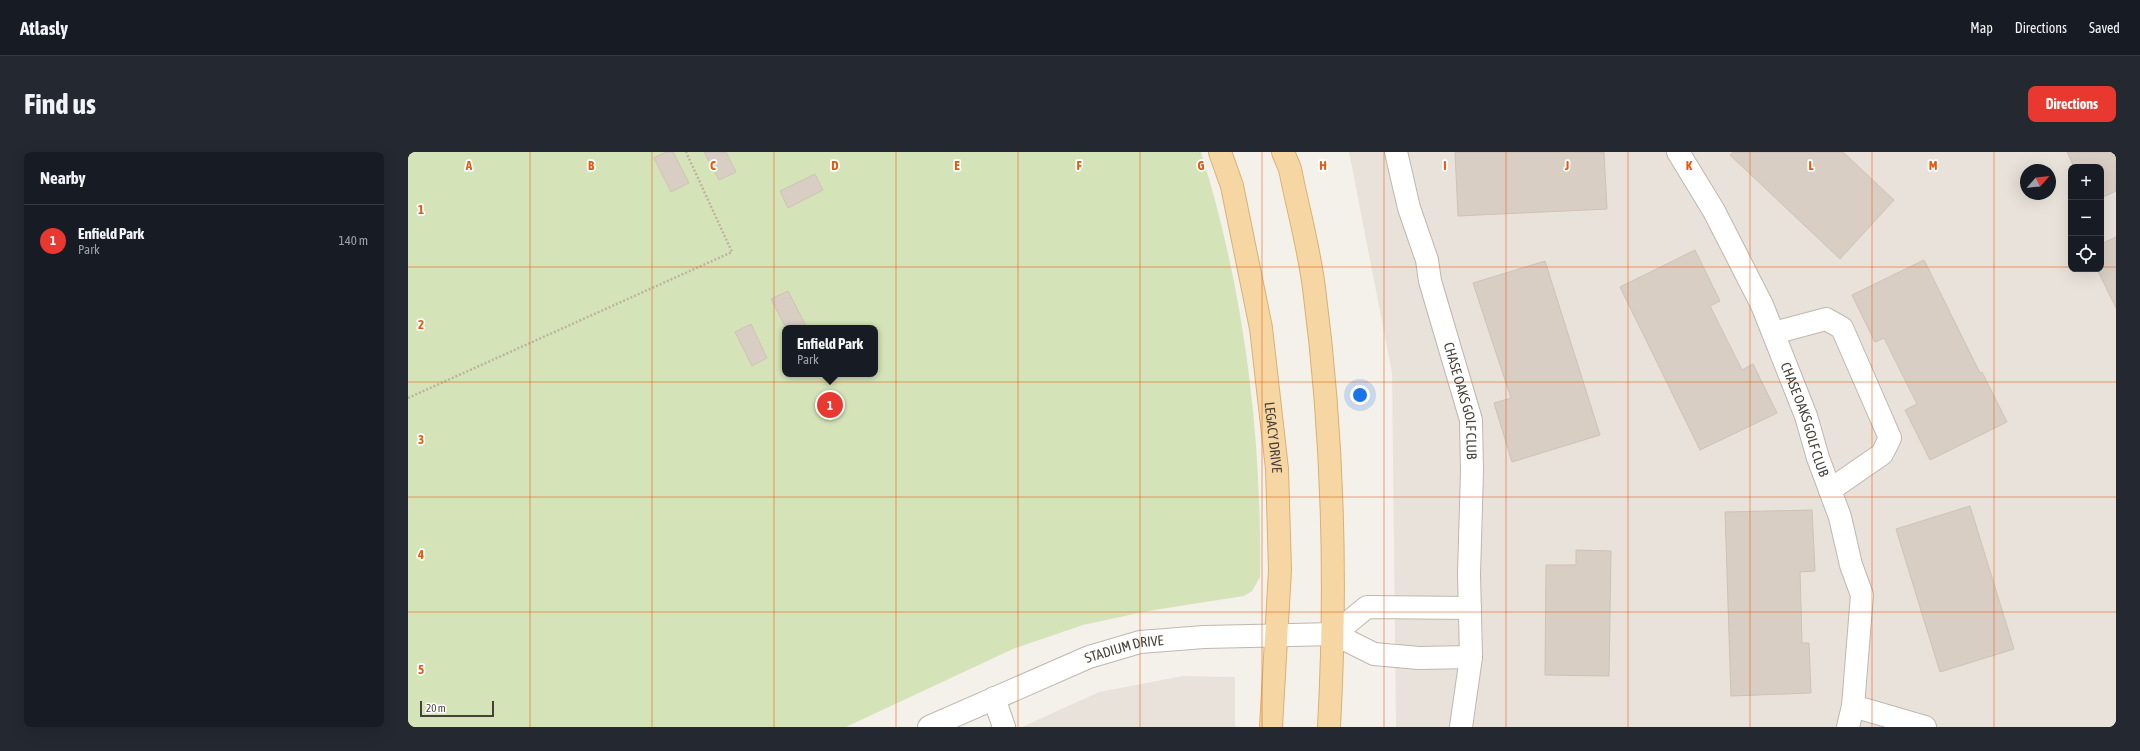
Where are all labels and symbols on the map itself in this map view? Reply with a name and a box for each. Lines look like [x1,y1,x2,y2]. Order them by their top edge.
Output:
text: A [465,158,473,173]
text: B [588,158,595,173]
text: C [710,158,716,173]
text: D [831,158,839,173]
text: E [954,158,960,173]
text: F [1076,158,1082,173]
text: G [1198,158,1205,173]
text: H [1319,158,1327,173]
text: I [1443,158,1447,173]
text: J [1564,158,1569,173]
text: K [1686,158,1693,173]
text: L [1808,158,1814,173]
text: M [1929,158,1938,173]
north arrow [2020,164,2056,200]
text: 1 [418,202,424,217]
text: 2 [418,317,424,332]
street label: CHASE OAKS GOLF CLUB [1440,340,1480,460]
street label: CHASE OAKS GOLF CLUB [1778,360,1832,479]
your location [1350,385,1370,405]
pin: 1 [817,390,843,420]
street label: LEGACY DRIVE [1261,401,1285,473]
text: 3 [418,432,424,447]
text: 4 [417,547,424,562]
street label: STADIUM DRIVE [1082,632,1164,666]
text: 5 [418,662,424,677]
scale bar [420,699,494,718]

